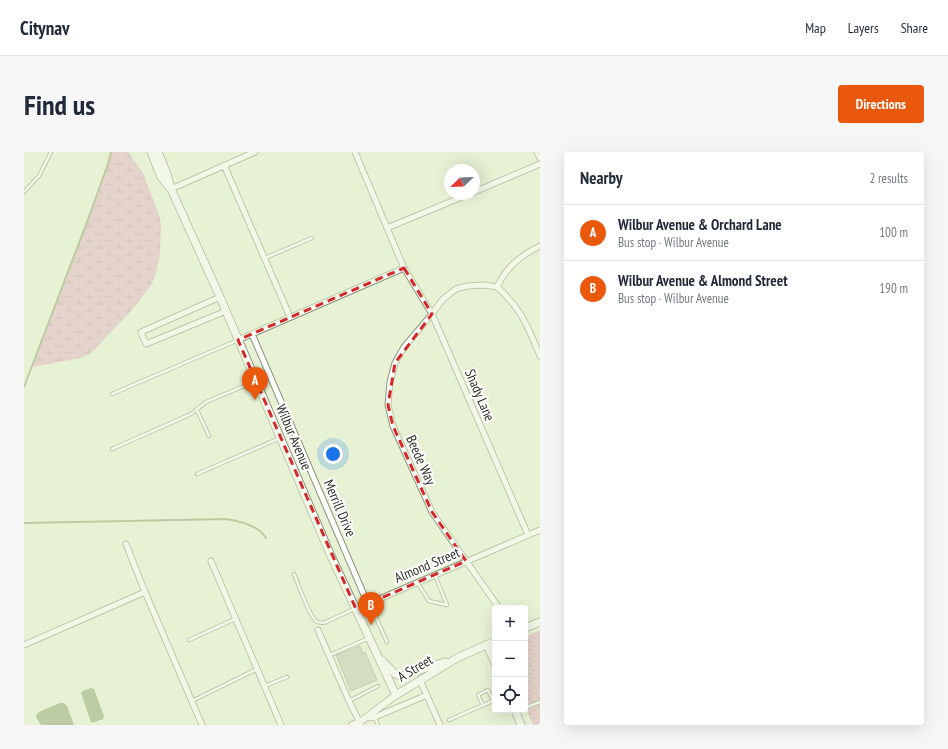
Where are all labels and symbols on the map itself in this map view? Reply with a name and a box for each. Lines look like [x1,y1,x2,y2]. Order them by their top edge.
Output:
north arrow [444,164,480,200]
street label: Shady Lane [461,366,499,424]
pin: A [242,367,268,400]
street label: Wilbur Avenue [272,401,316,473]
street label: Beede Way [402,432,440,488]
your location [323,444,343,464]
street label: Merrill Drive [320,477,360,539]
street label: Almond Street [392,543,463,587]
pin: B [358,592,384,625]
street label: A Street [394,650,436,686]

